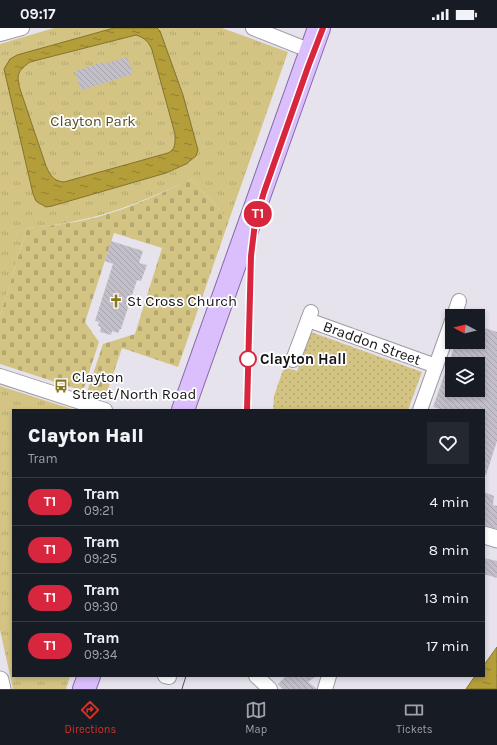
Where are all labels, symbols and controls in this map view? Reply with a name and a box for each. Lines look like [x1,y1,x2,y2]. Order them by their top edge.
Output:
text: 09:17 [20,5,56,23]
park label: Clayton Park [50,112,136,130]
line badge: T1 [240,201,276,227]
text: T1 [252,205,264,222]
place label: St Cross Church [127,292,237,310]
church icon: St Cross Church [108,293,124,309]
north arrow [445,309,485,349]
map controls [445,309,485,397]
street label: Braddon Street [321,317,424,369]
marker: Clayton Hall [239,350,257,368]
place label: Clayton Hall [260,350,346,368]
button: layers [445,357,485,397]
place label: Clayton Street/North Road [72,368,196,403]
bus stop icon: Clayton Street/North Road [53,378,69,394]
button: heart [427,422,469,464]
text: Clayton Hall [28,425,144,447]
text: Tram [28,451,58,466]
text: Tram [84,485,120,503]
text: T1 [44,493,56,510]
text: 4 min [430,493,469,511]
text: 09:21 [84,503,114,518]
text: Tram [84,533,120,551]
text: T1 [44,541,56,558]
text: 8 min [429,541,469,559]
text: 09:25 [84,551,117,566]
text: Tram [84,581,120,599]
text: T1 [44,589,56,606]
text: 13 min [424,589,469,607]
text: 09:30 [84,599,118,614]
text: Tram [84,629,120,647]
text: T1 [44,637,56,654]
text: 17 min [426,637,469,655]
text: 09:34 [84,647,117,662]
tab: Directions [65,699,116,736]
tab: Map [245,699,267,736]
tab: Tickets [396,699,432,736]

